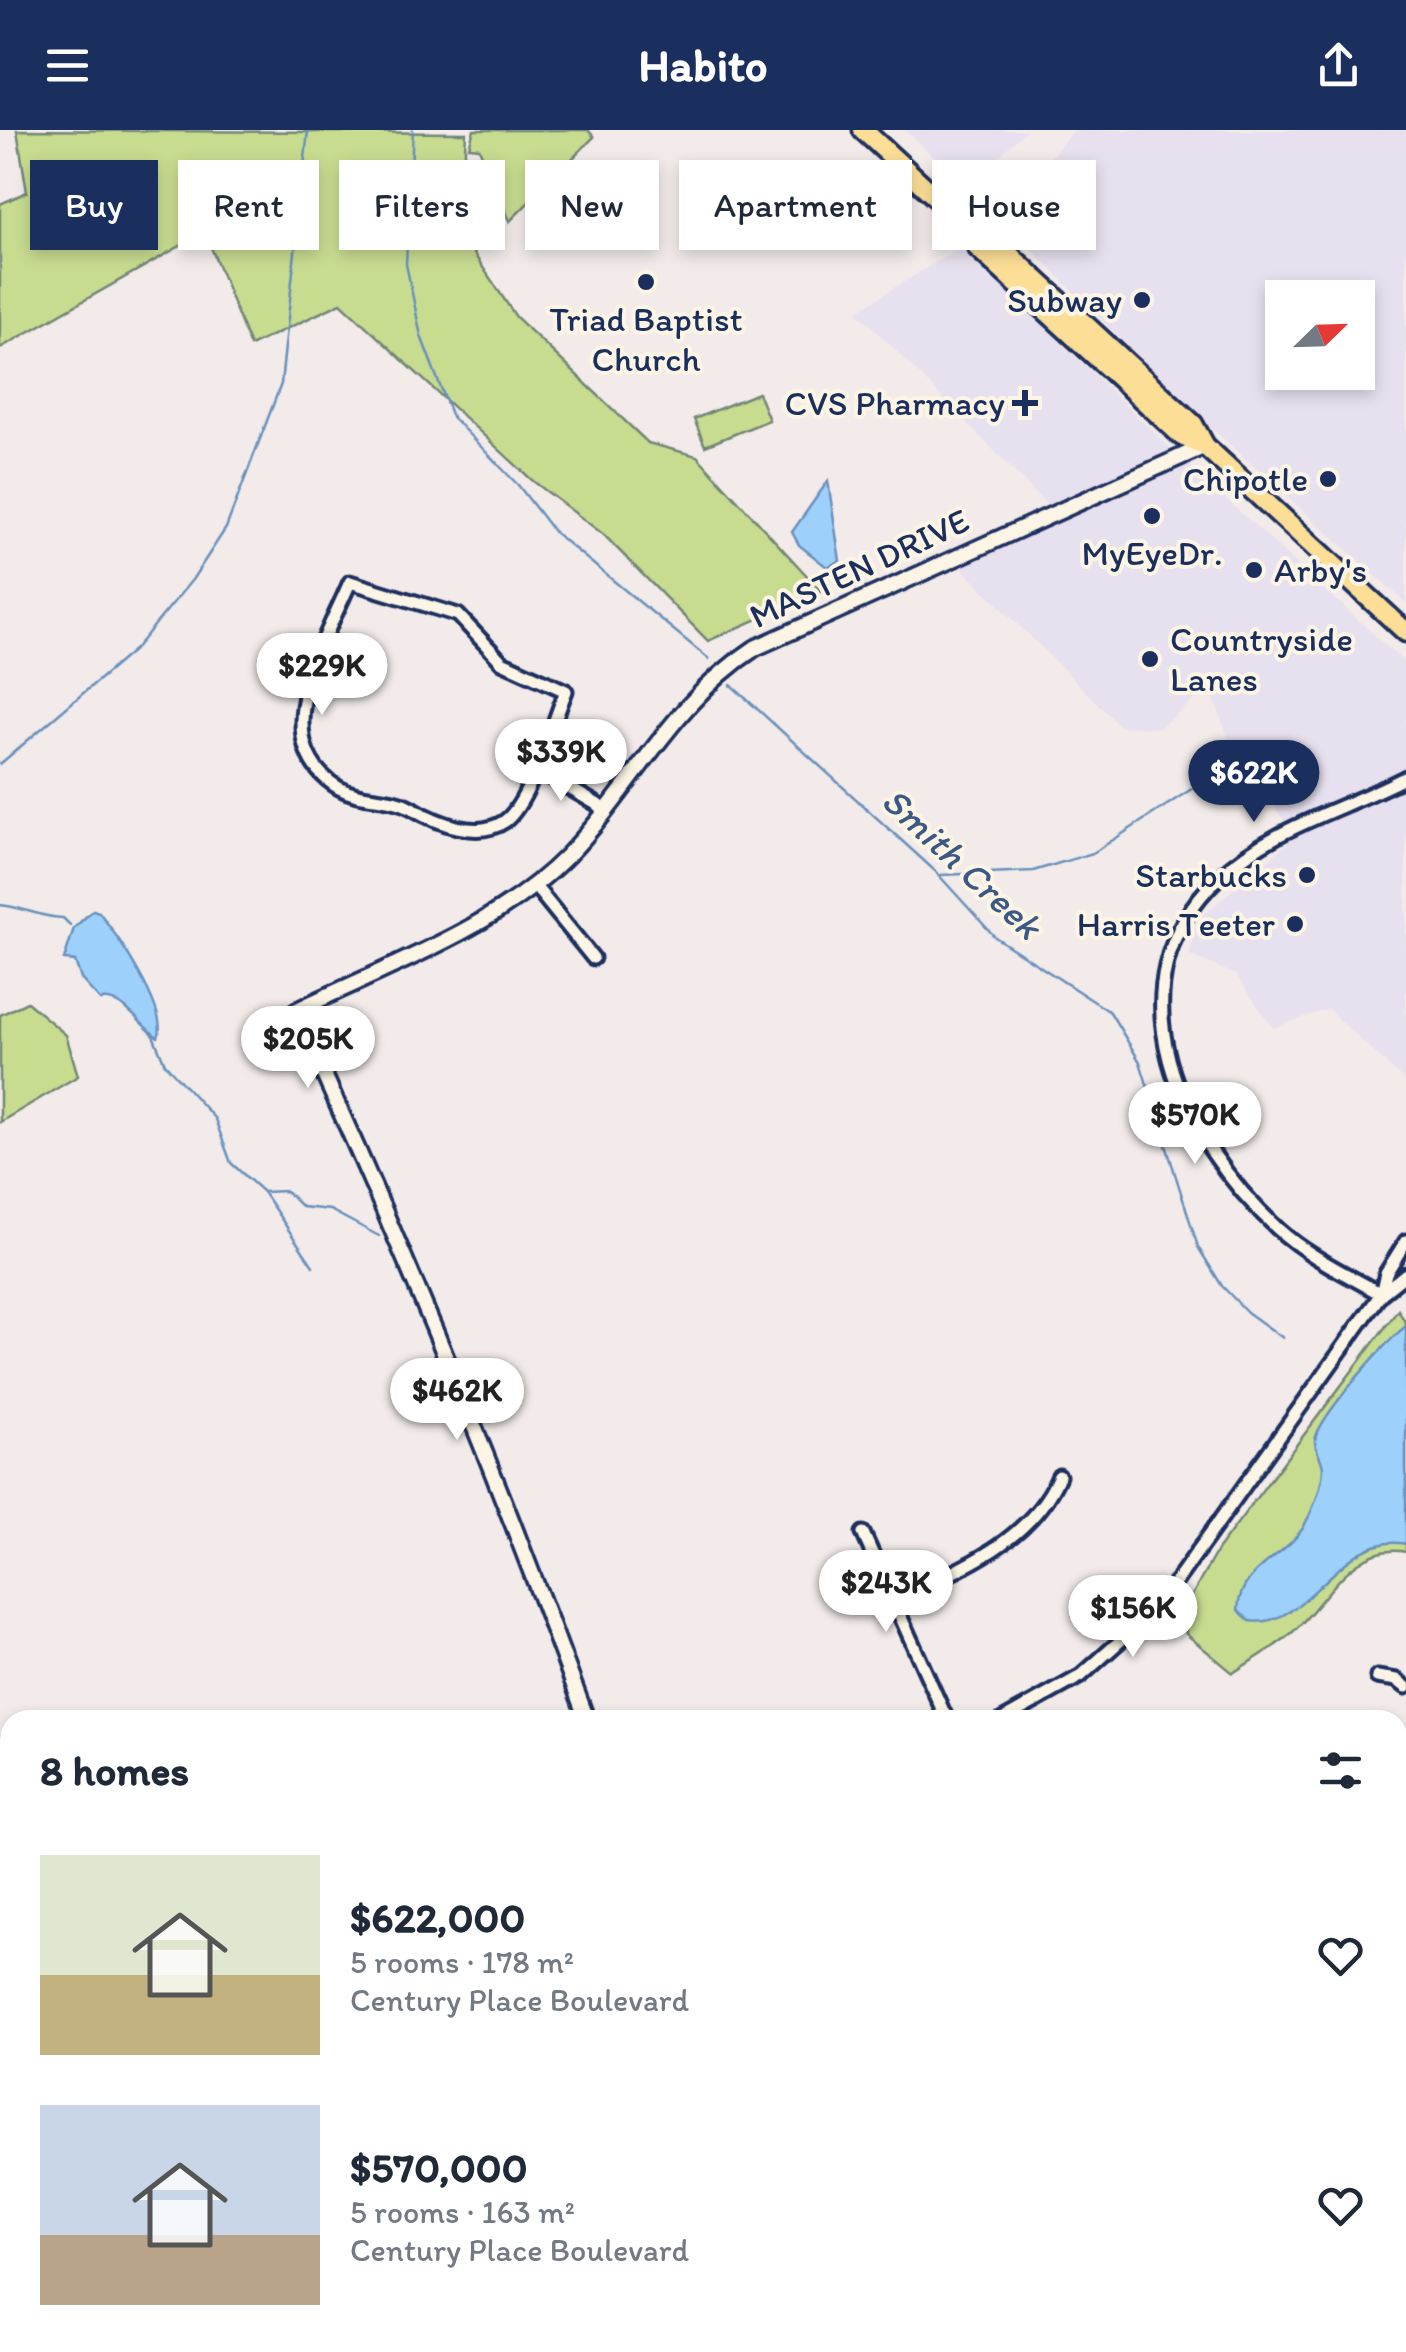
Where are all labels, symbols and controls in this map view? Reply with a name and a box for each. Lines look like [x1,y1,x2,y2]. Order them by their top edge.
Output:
icon: menu [40,38,95,93]
text: Habito [638,38,768,92]
icon: share [1311,38,1366,93]
chip: Buy [30,160,158,250]
chip: Rent [178,160,319,250]
chip: Filters [339,160,505,250]
chip: New [525,160,659,250]
chip: Apartment [679,160,912,250]
chip: House [932,160,1096,250]
marker: Triad Baptist Church [635,271,657,293]
place label: Subway [1007,279,1122,321]
north arrow [1265,280,1375,390]
map controls [1265,280,1375,390]
marker: Subway [1131,289,1153,311]
place label: Triad Baptist Church [549,298,743,380]
place label: CVS Pharmacy [785,382,1005,424]
marker: CVS Pharmacy [1014,392,1036,414]
place label: Chipotle [1183,458,1308,500]
marker: Chipotle [1317,468,1339,490]
street label: MASTEN DRIVE [743,499,975,637]
marker: MyEyeDr. [1141,505,1163,527]
place label: MyEyeDr. [1081,532,1223,574]
place label: Arby's [1274,549,1367,591]
marker: Arby's [1243,559,1265,581]
place label: Countryside Lanes [1170,618,1353,700]
pin: $229K [252,633,392,718]
text: $229K [278,646,366,684]
marker: Countryside Lanes [1139,648,1161,670]
pin: $339K [491,719,631,804]
text: $339K [517,732,605,770]
pin: $622K [1184,740,1324,825]
text: $622K [1210,753,1298,791]
water label: Smith Creek [873,778,1053,950]
place label: Starbucks [1135,854,1287,896]
marker: Starbucks [1296,864,1318,886]
place label: Harris Teeter [1077,903,1275,945]
marker: Harris Teeter [1284,913,1306,935]
pin: $205K [238,1006,378,1091]
text: $205K [263,1019,353,1057]
pin: $570K [1125,1082,1265,1167]
text: $570K [1150,1095,1240,1133]
pin: $462K [387,1358,527,1443]
text: $462K [412,1371,502,1409]
pin: $243K [816,1550,956,1635]
text: $243K [841,1563,931,1601]
pin: $156K [1063,1575,1203,1660]
text: $156K [1090,1588,1176,1626]
icon: filters [1313,1743,1368,1798]
text: 8 homes [40,1745,189,1796]
text: $622,000 [350,1892,525,1943]
icon: home [120,1895,240,2015]
icon: heart [1313,1928,1368,1983]
text: 5 rooms · 178 m² [350,1943,574,1981]
text: Century Place Boulevard [350,1981,689,2019]
text: $570,000 [350,2142,528,2193]
icon: home [120,2145,240,2265]
icon: heart [1313,2178,1368,2233]
text: 5 rooms · 163 m² [350,2193,575,2231]
text: Century Place Boulevard [350,2231,689,2269]

